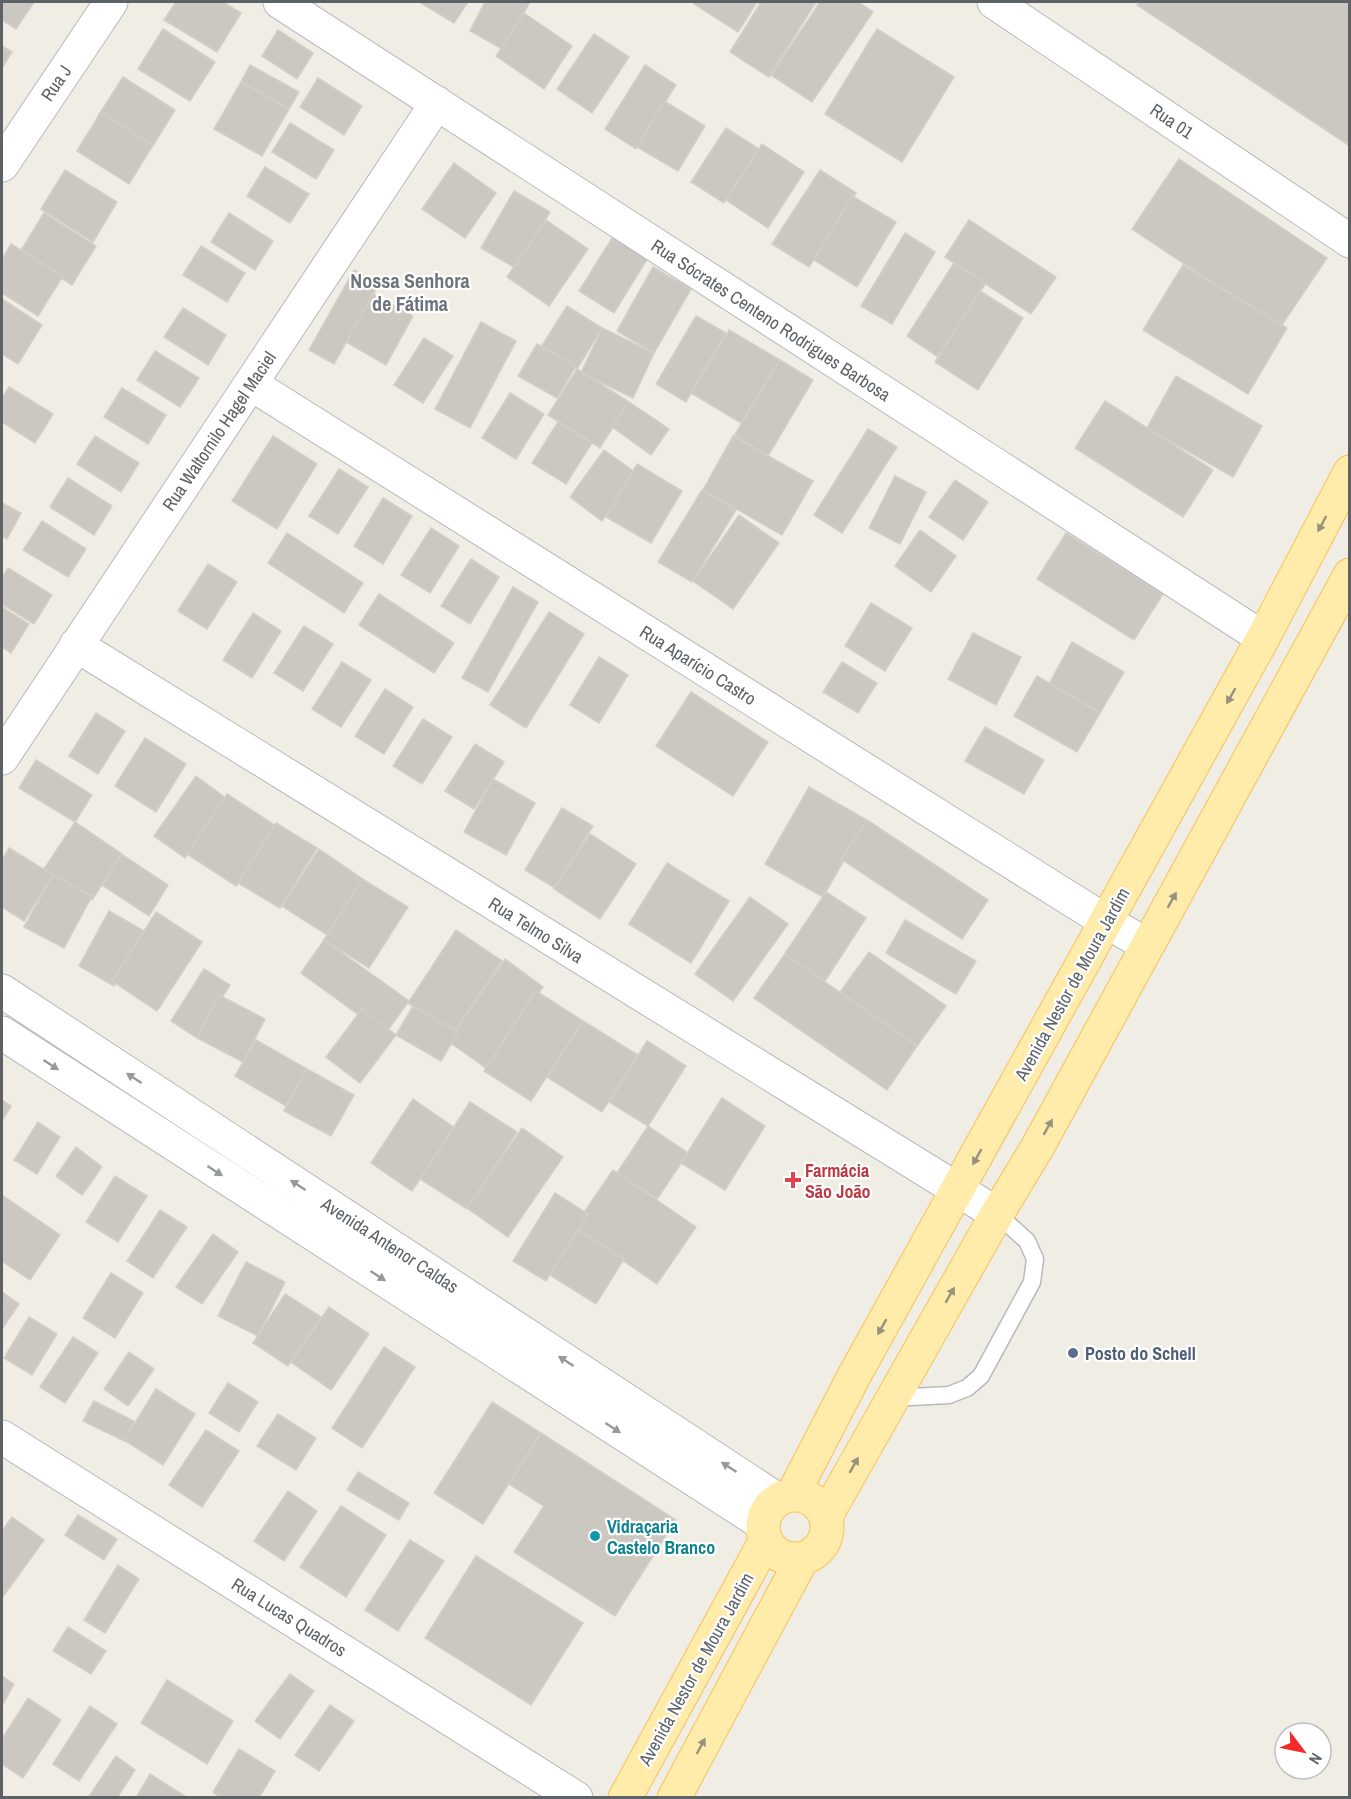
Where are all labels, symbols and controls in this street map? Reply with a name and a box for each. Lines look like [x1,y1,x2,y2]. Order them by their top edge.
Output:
street label: Rua J [35,60,77,106]
street label: Rua 01 [1145,97,1199,145]
street label: Rua Sócrates Centeno Rodrigues Barbosa [647,233,895,407]
district label: Nossa Senhora de Fátima [350,267,470,317]
street label: Rua Waltornilo Hagel Maciel [156,346,282,516]
one-way arrow [1318,515,1328,533]
street label: Rua Aparício Castro [635,619,761,711]
one-way arrow [1226,688,1236,705]
street label: Avenida Nestor de Moura Jardim [1008,883,1136,1086]
street label: Rua Telmo Silva [484,891,588,969]
one-way arrow [1167,891,1177,908]
one-way arrow [42,1059,58,1071]
one-way arrow [127,1072,143,1084]
one-way arrow [1043,1118,1053,1135]
one-way arrow [972,1148,982,1165]
place label: Farmácia São João [805,1158,871,1204]
one-way arrow [206,1165,223,1176]
marker: Farmácia São João [786,1173,800,1187]
one-way arrow [290,1179,306,1191]
street label: Avenida Antenor Caldas [316,1191,463,1299]
one-way arrow [370,1271,387,1282]
one-way arrow [945,1287,956,1303]
one-way arrow [877,1319,887,1336]
place label: Posto do Schell [1085,1341,1196,1366]
marker: Posto do Schell [1066,1346,1080,1360]
one-way arrow [558,1355,574,1366]
one-way arrow [605,1422,621,1433]
one-way arrow [849,1457,860,1473]
one-way arrow [721,1462,737,1473]
place label: Vidraçaria Castelo Branco [607,1514,715,1560]
marker: Vidraçaria Castelo Branco [588,1529,602,1543]
street label: Avenida Nestor de Moura Jardim [632,1568,760,1771]
street label: Rua Lucas Quadros [227,1572,351,1662]
north arrow [1273,1721,1333,1781]
one-way arrow [696,1737,706,1754]
text: N [1304,1749,1328,1769]

